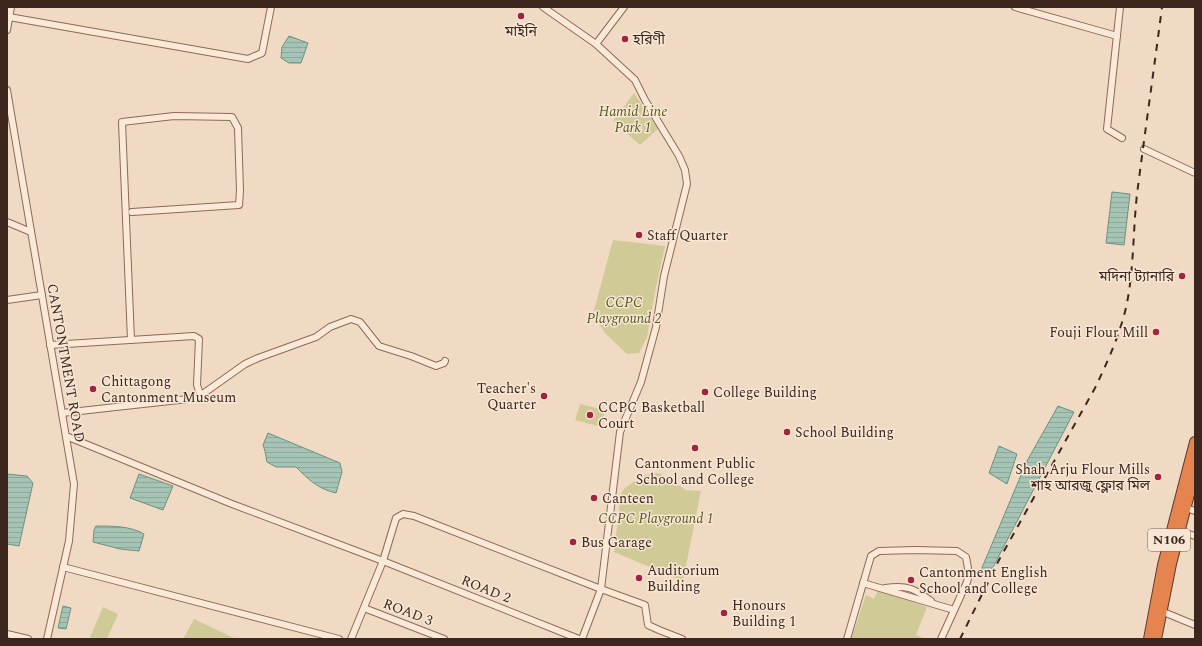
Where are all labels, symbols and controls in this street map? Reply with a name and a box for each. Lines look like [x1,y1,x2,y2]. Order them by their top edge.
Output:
marker: মাইনি [516,11,526,21]
place label: মাইনি [504,21,538,42]
place label: হরিণী [632,29,665,50]
marker: হরিণী [620,34,630,44]
park label: Hamid Line Park 1 [599,101,667,138]
place label: Staff Quarter [647,225,729,246]
marker: Staff Quarter [634,230,644,240]
place label: মদিনা ট্যানারি [1098,266,1175,287]
marker: মদিনা ট্যানারি [1177,271,1187,281]
street label: CANTONTMENT ROAD [42,282,90,444]
park label: CCPC Playground 2 [586,292,662,329]
place label: Fouji Flour Mill [1049,322,1148,343]
marker: Fouji Flour Mill [1151,327,1161,337]
place label: Chittagong Cantonment Museum [101,371,236,408]
place label: Teacher's Quarter [477,378,536,415]
place label: College Building [713,382,817,403]
marker: Chittagong Cantonment Museum [88,384,98,394]
marker: College Building [700,387,710,397]
marker: Teacher's Quarter [539,391,549,401]
place label: CCPC Basketball Court [598,397,705,434]
marker: CCPC Basketball Court [585,410,595,420]
place label: School Building [795,422,894,443]
marker: School Building [782,427,792,437]
marker: Cantonment Public School and College [690,443,700,453]
place label: Cantonment Public School and College [634,453,756,490]
place label: Shah Arju Flour Mills শাহ আরজু ফ্লোর মিল [1015,459,1151,496]
marker: Shah Arju Flour Mills শাহ আরজু ফ্লোর মিল [1153,472,1163,482]
place label: Canteen [602,488,654,509]
marker: Canteen [589,493,599,503]
park label: CCPC Playground 1 [598,508,714,529]
road number: N106 [1148,529,1190,551]
place label: Bus Garage [581,532,652,553]
marker: Bus Garage [568,537,578,547]
place label: Auditorium Building [647,560,720,597]
place label: Cantonment English School and College [919,562,1048,599]
street label: ROAD 2 [458,570,514,608]
marker: Auditorium Building [634,573,644,583]
marker: Cantonment English School and College [906,575,916,585]
street label: ROAD 3 [380,593,436,631]
place label: Honours Building 1 [732,595,796,632]
marker: Honours Building 1 [719,608,729,618]

